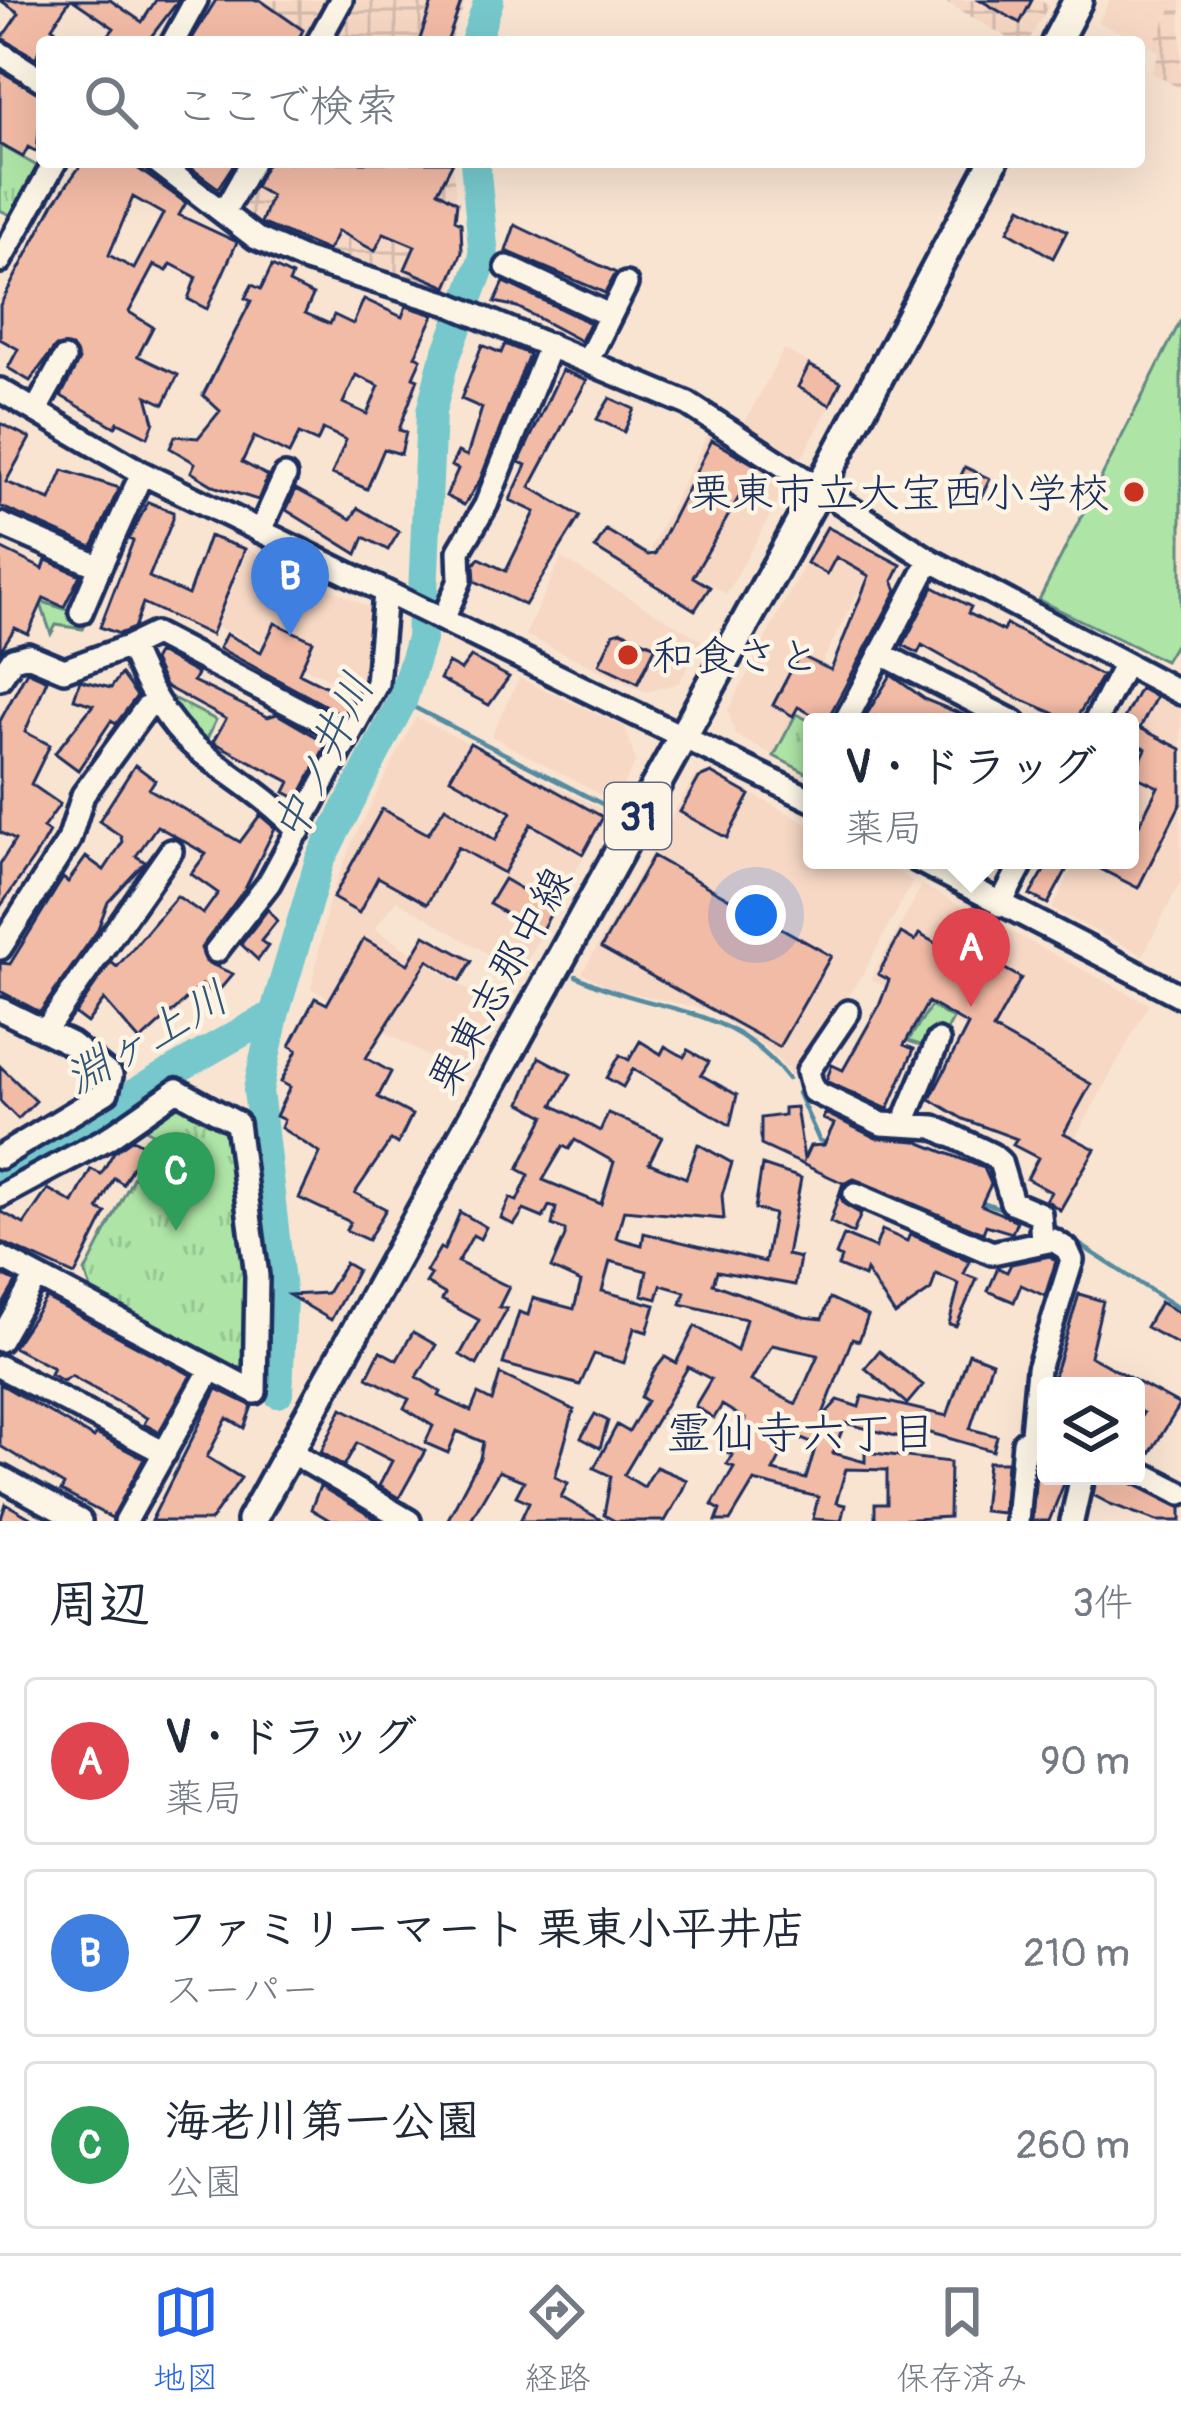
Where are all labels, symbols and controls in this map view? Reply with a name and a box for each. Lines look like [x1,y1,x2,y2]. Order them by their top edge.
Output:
search box [36,36,1145,168]
icon: search [78,69,144,135]
text: ここで検索 [174,79,399,135]
place label: 栗東市立大宝西小学校 [690,468,1110,520]
marker: 栗東市立大宝西小学校 [1121,479,1147,505]
pin: B [251,537,329,636]
place label: 和食さと [652,631,820,683]
marker: 和食さと [615,642,641,668]
water label: 中ノ井川 [260,664,387,851]
popup [803,713,1139,869]
text: V・ドラッグ [845,740,1097,796]
road number: 31 [605,783,671,849]
text: 薬局 [845,804,923,853]
street label: 栗東志那中線 [417,858,585,1104]
your location [726,885,786,945]
pin: A [932,908,1010,1007]
water label: 淵ヶ上川 [55,969,239,1108]
pin: C [137,1132,215,1231]
map controls [1037,1377,1145,1485]
button: layers [1037,1377,1145,1485]
district label: 霊仙寺六丁目 [666,1406,936,1462]
text: 周辺 [48,1573,150,1637]
text: 3件 [1072,1579,1133,1628]
text: V・ドラッグ [165,1710,417,1766]
text: A [77,1737,103,1786]
text: 90 m [1040,1737,1130,1786]
text: 薬局 [165,1774,243,1823]
text: ファミリーマート 栗東小平井店 [165,1902,807,1958]
text: B [79,1929,101,1978]
text: 210 m [1023,1929,1130,1978]
text: スーパー [165,1966,319,2015]
text: 海老川第一公園 [165,2094,480,2150]
text: C [78,2121,102,2170]
text: 260 m [1016,2121,1130,2170]
text: 公園 [165,2158,243,2207]
tab: 地図 [153,2279,219,2399]
tab: 経路 [524,2279,590,2399]
tab: 保存済み [896,2279,1028,2399]

